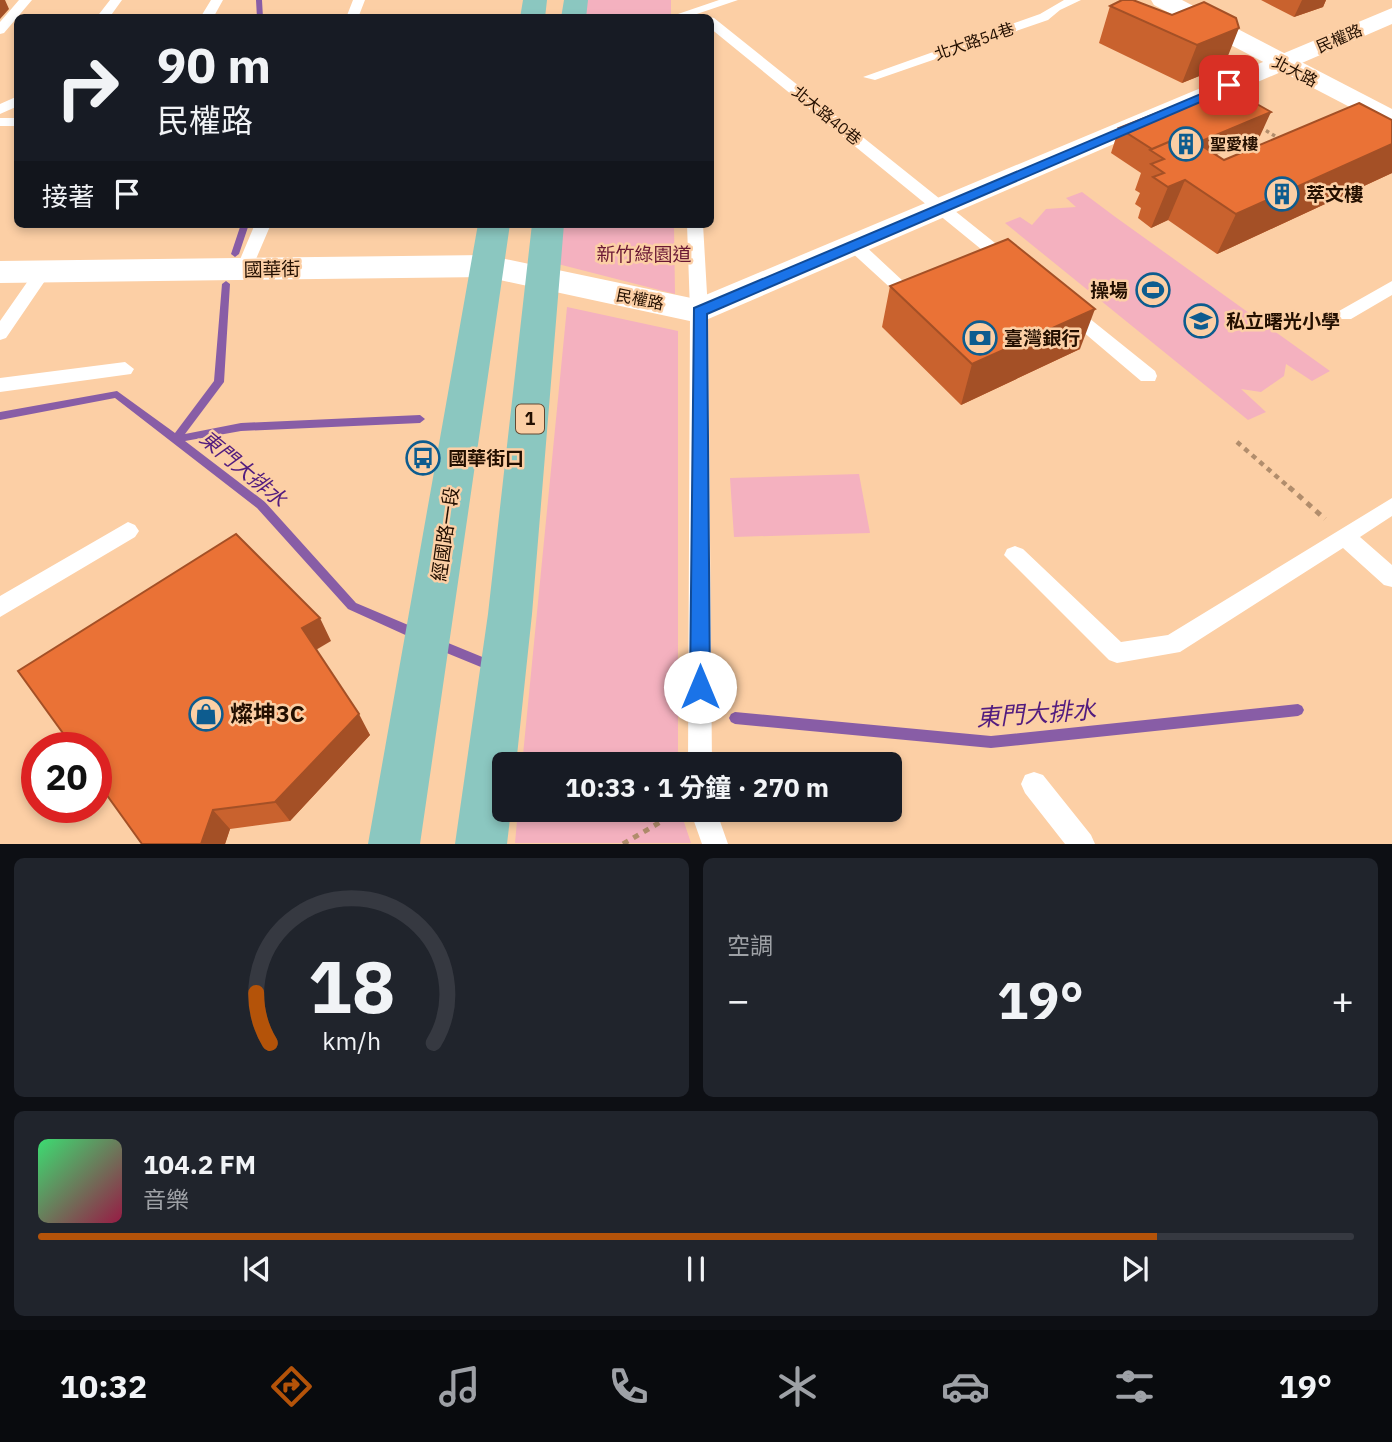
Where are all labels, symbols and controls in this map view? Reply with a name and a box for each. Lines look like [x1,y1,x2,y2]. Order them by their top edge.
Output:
street label: 北大路54巷 [931,18,1017,64]
street label: 民權路 [1313,19,1365,57]
text: 90 m [157,33,271,96]
icon: right [42,42,133,133]
street label: 北大路 [1269,51,1321,91]
pin [1199,55,1259,115]
icon: arrive [1210,66,1248,104]
street label: 北大路40巷 [788,81,866,149]
text: 民權路 [157,99,253,141]
building icon: 聖愛樓 [1167,125,1205,163]
place label: 聖愛樓 [1210,134,1258,154]
icon: arrive [108,175,146,213]
building icon: 萃文樓 [1263,175,1301,213]
text: 接著 [42,179,94,213]
place label: 萃文樓 [1306,182,1363,206]
park label: 新竹綠園道 [596,242,692,266]
street label: 國華街 [243,257,301,281]
sports icon: 操場 [1134,271,1172,309]
place label: 操場 [1090,278,1128,302]
street label: 民權路 [615,285,665,313]
school or university icon: 私立曙光小學 [1182,302,1220,340]
place label: 私立曙光小學 [1226,309,1340,333]
bank icon: 臺灣銀行 [961,319,999,357]
place label: 臺灣銀行 [1004,326,1080,350]
road number: 1 [516,404,544,433]
water label: 東門大排水 [194,424,294,513]
bus stop icon: 國華街口 [404,439,442,477]
place label: 國華街口 [448,446,524,470]
street label: 經國路一段 [427,485,463,583]
position arrow [663,650,737,724]
water label: 東門大排水 [975,693,1098,733]
shop icon: 燦坤3C [187,695,225,733]
place label: 燦坤3C [230,698,305,728]
speed limit sign: 20 [21,732,112,823]
text: 10:33 · 1 分鐘 · 270 m [565,770,829,804]
text: 空調 [727,930,773,960]
text: 18 [308,939,395,1034]
text: 19° [997,966,1084,1033]
text: − [727,975,750,1024]
text: + [1331,975,1354,1024]
text: km/h [322,1024,381,1057]
text: 104.2 FM [143,1147,256,1181]
text: 音樂 [143,1184,189,1214]
icon: previous [238,1250,276,1288]
icon: pause [677,1250,715,1288]
icon: next [1116,1250,1154,1288]
icon: directions [267,1362,316,1411]
icon: music [435,1362,484,1411]
icon: phone [604,1362,653,1411]
icon: climate [773,1362,822,1411]
icon: car [941,1362,990,1411]
icon: filters [1110,1362,1159,1411]
text: 10:32 [60,1365,147,1407]
text: 19° [1279,1365,1332,1407]

